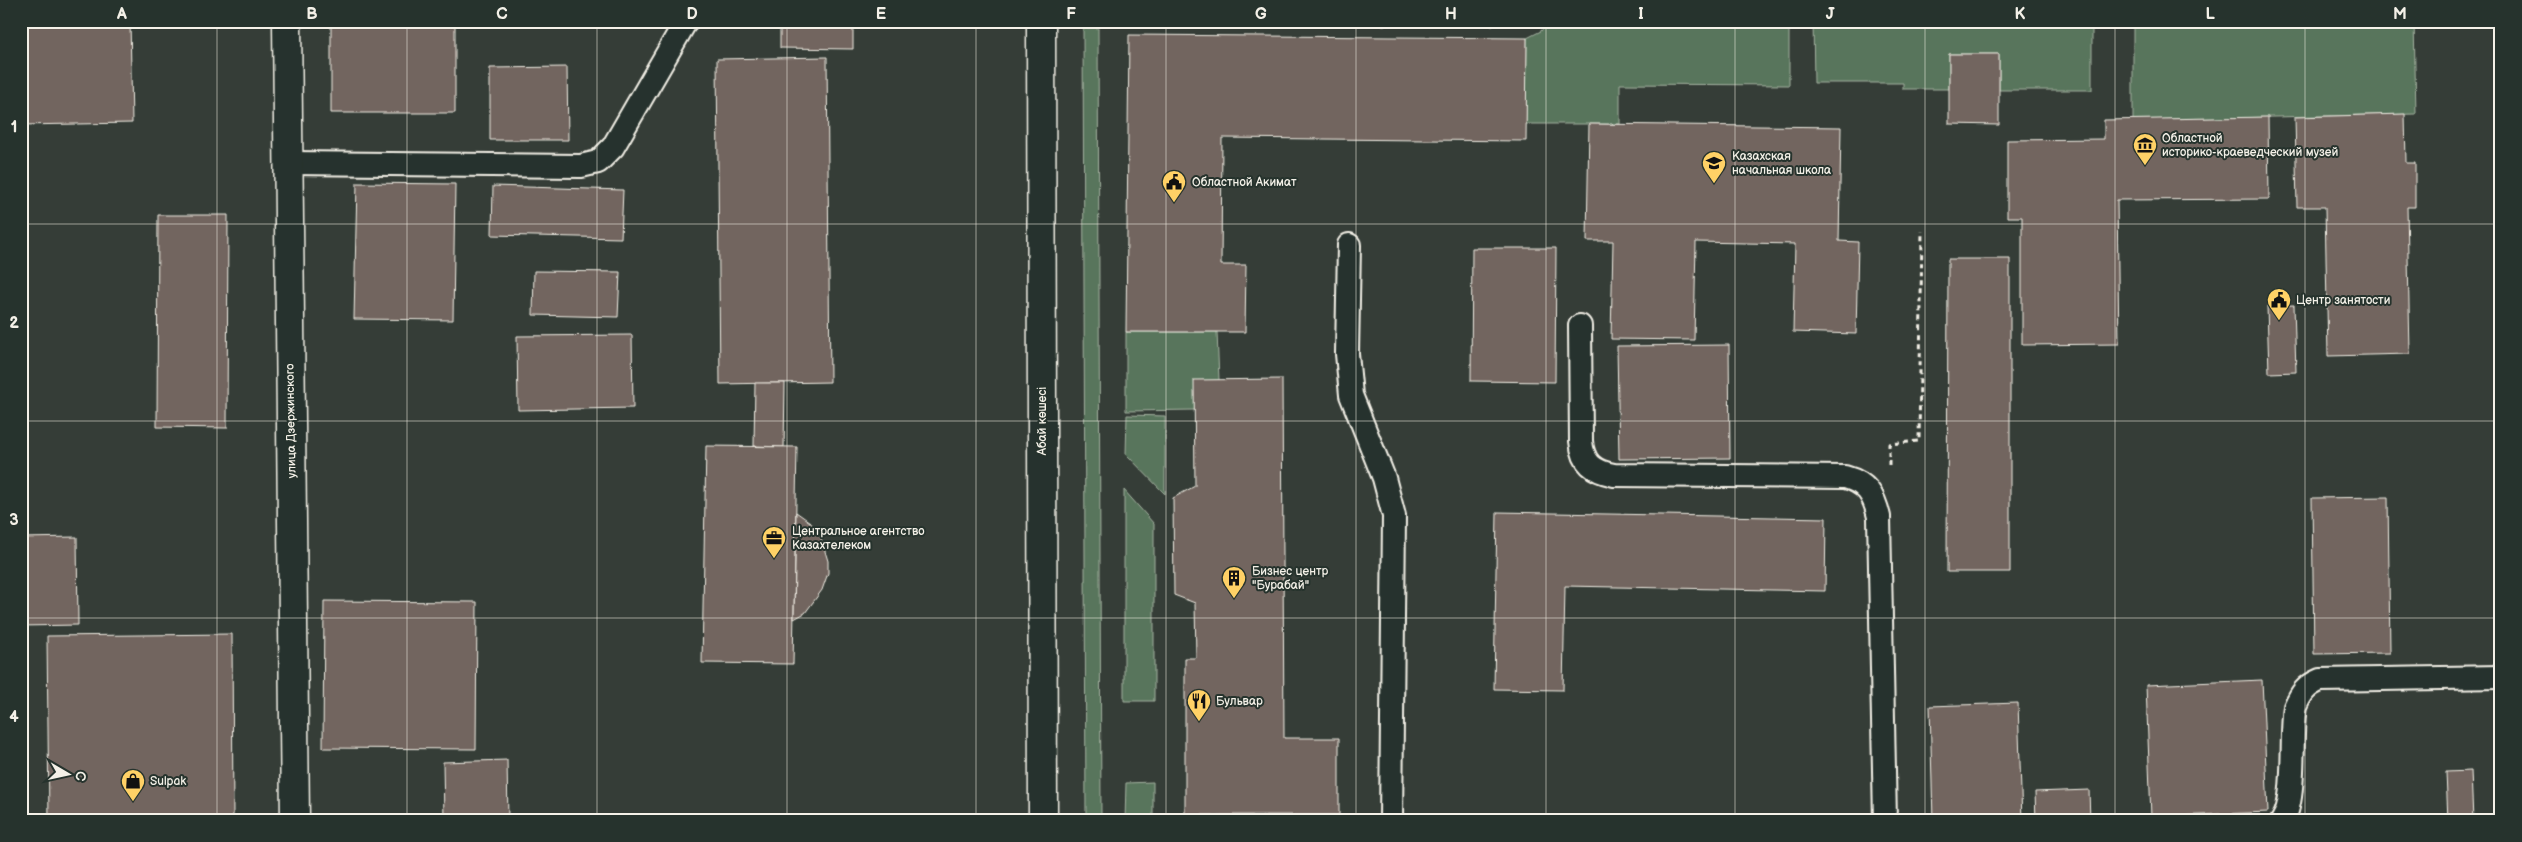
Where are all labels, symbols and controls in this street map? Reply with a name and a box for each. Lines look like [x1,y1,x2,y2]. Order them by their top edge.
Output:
text: A [116,5,127,24]
text: B [306,5,318,24]
text: C [496,5,508,24]
text: D [686,5,698,24]
text: E [876,5,886,24]
text: F [1066,5,1076,24]
text: G [1255,5,1267,24]
text: H [1445,5,1457,24]
text: I [1638,5,1644,24]
text: J [1826,5,1835,24]
text: K [2015,5,2026,24]
text: L [2205,5,2215,24]
text: M [2393,5,2407,24]
text: 1 [11,118,17,137]
place label: Областной историко-краеведческий музей [2162,131,2339,160]
museum icon: Областной историко-краеведческий музей [2132,132,2158,166]
place label: Казахская начальная школа [1732,149,1831,178]
school or university icon: Казахская начальная школа [1701,150,1727,184]
public building icon: Областной Акимат [1161,169,1187,203]
place label: Областной Акимат [1192,175,1297,190]
public building icon: Центр занятости [2266,287,2292,321]
place label: Центр занятости [2296,293,2390,308]
text: 2 [9,314,19,333]
street label: улица Дзержинского [282,363,300,479]
street label: Абай көшесі [1035,387,1050,456]
text: 3 [9,511,19,530]
place label: Центральное агентство Казахтелеком [792,524,924,553]
office icon: Центральное агентство Казахтелеком [761,525,787,559]
place label: Бизнес центр "Бурабай" [1252,564,1329,593]
building icon: Бизнес центр "Бурабай" [1221,565,1247,599]
restaurant icon: Бульвар [1186,688,1212,722]
place label: Бульвар [1216,694,1263,709]
text: 4 [9,708,19,727]
north arrow [42,750,92,800]
shop icon: Sulpak [120,768,146,802]
text: С [71,770,90,782]
place label: Sulpak [150,774,186,789]

